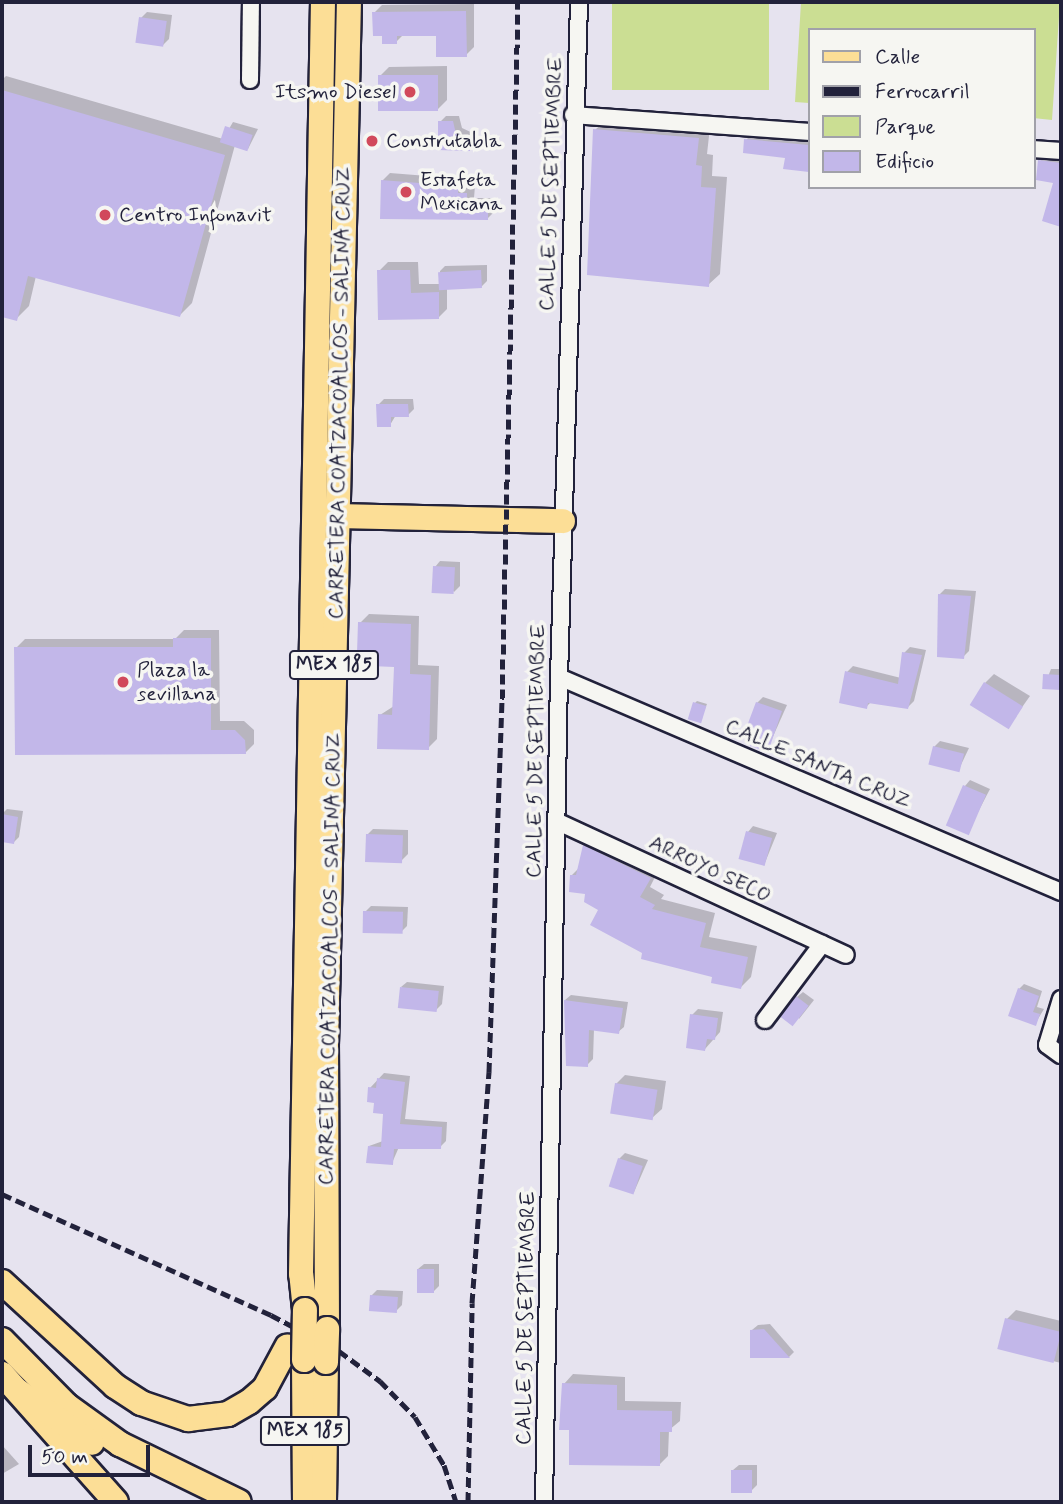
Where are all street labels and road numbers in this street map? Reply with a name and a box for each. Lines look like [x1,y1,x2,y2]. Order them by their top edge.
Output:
street label: CALLE 5 DE SEPTIEMBRE [534,56,568,312]
street label: CARRETERA COATZACOALCOS - SALINA CRUZ [323,164,357,622]
street label: CALLE 5 DE SEPTIEMBRE [521,623,551,879]
road number: MEX 185 [288,650,380,680]
street label: CALLE SANTA CRUZ [722,714,914,814]
street label: CARRETERA COATZACOALCOS - SALINA CRUZ [313,730,347,1188]
street label: ARROYO SECO [645,830,775,908]
street label: CALLE 5 DE SEPTIEMBRE [511,1190,541,1446]
road number: MEX 185 [260,1415,350,1446]

